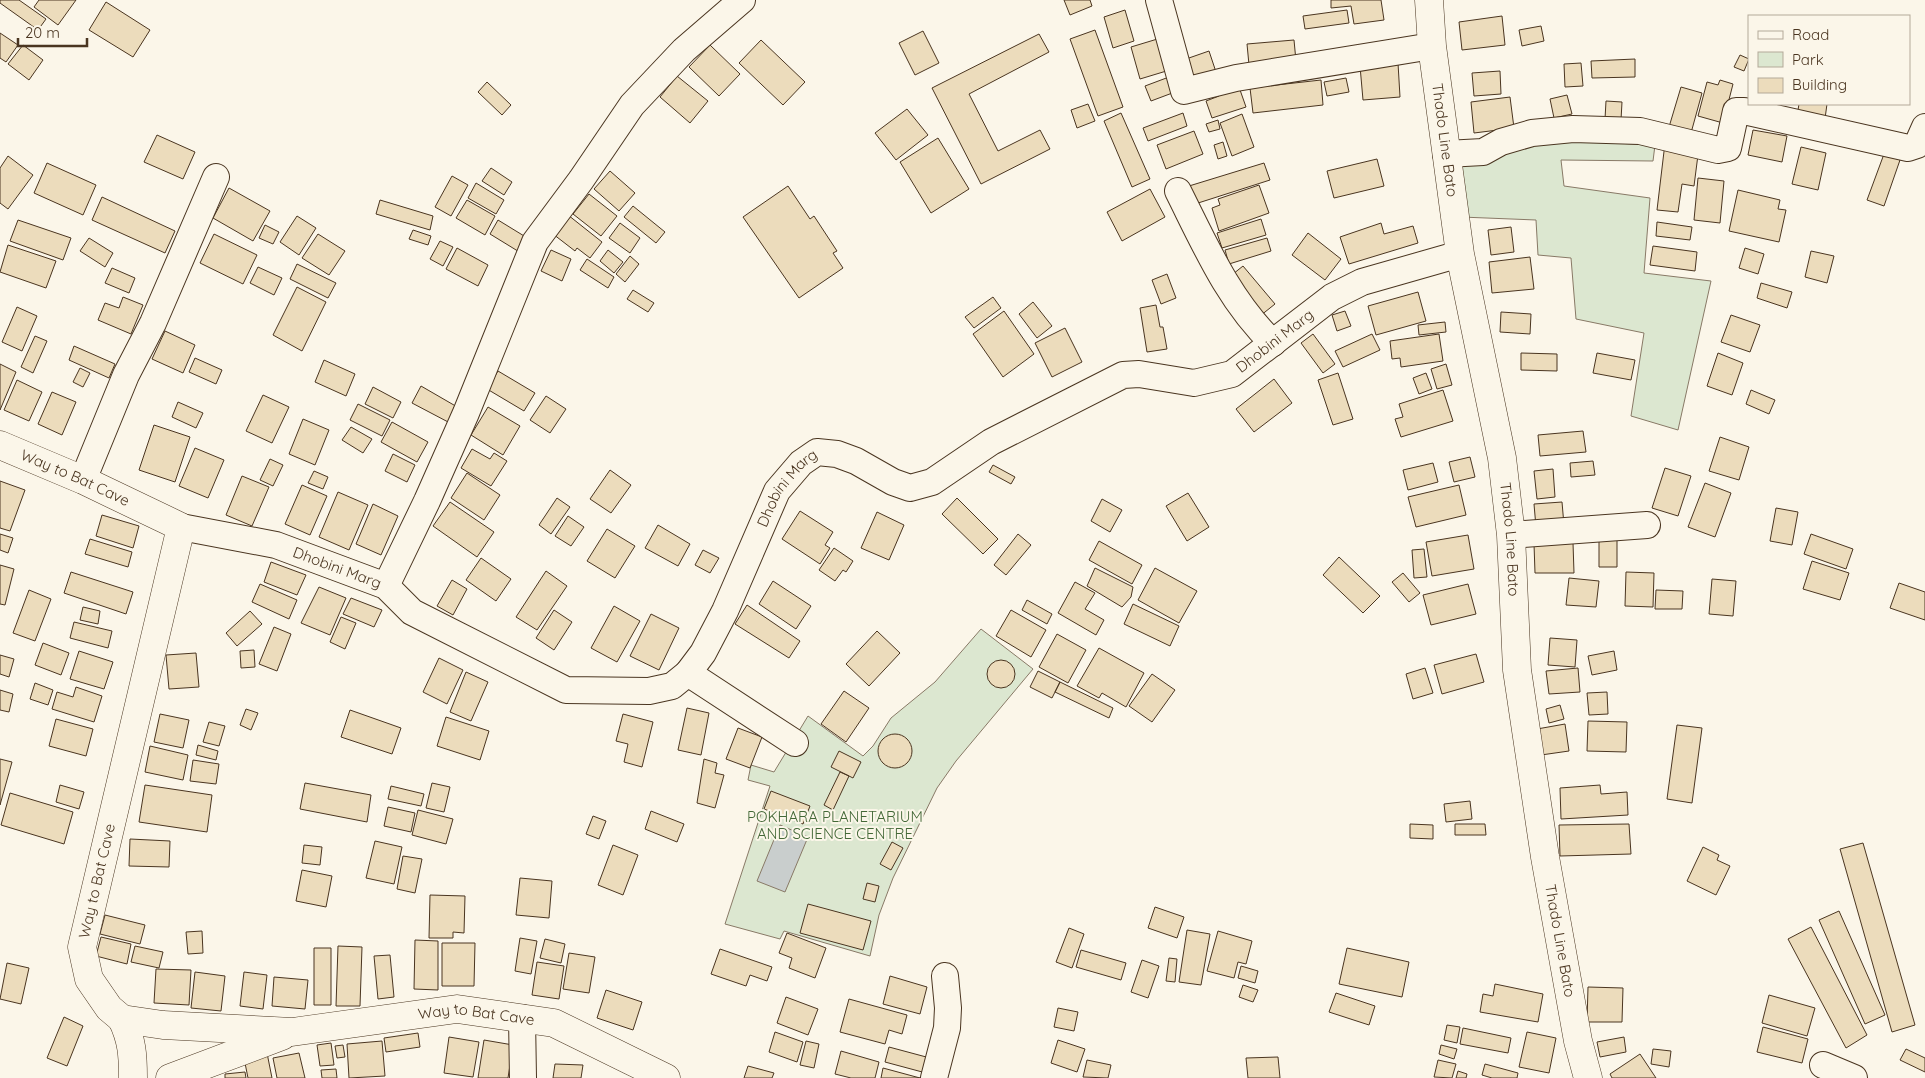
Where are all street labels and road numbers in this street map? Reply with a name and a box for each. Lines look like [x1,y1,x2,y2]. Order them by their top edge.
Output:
street label: Thado Line Bato [1428,82,1462,198]
street label: Dhobini Marg [1232,305,1317,377]
street label: Way to Bat Cave [18,445,133,510]
street label: Dhobini Marg [753,445,821,530]
street label: Thado Line Bato [1496,481,1524,597]
street label: Dhobini Marg [290,542,384,593]
street label: Way to Bat Cave [74,822,119,940]
street label: Thado Line Bato [1541,883,1580,999]
street label: Way to Bat Cave [417,999,536,1029]

